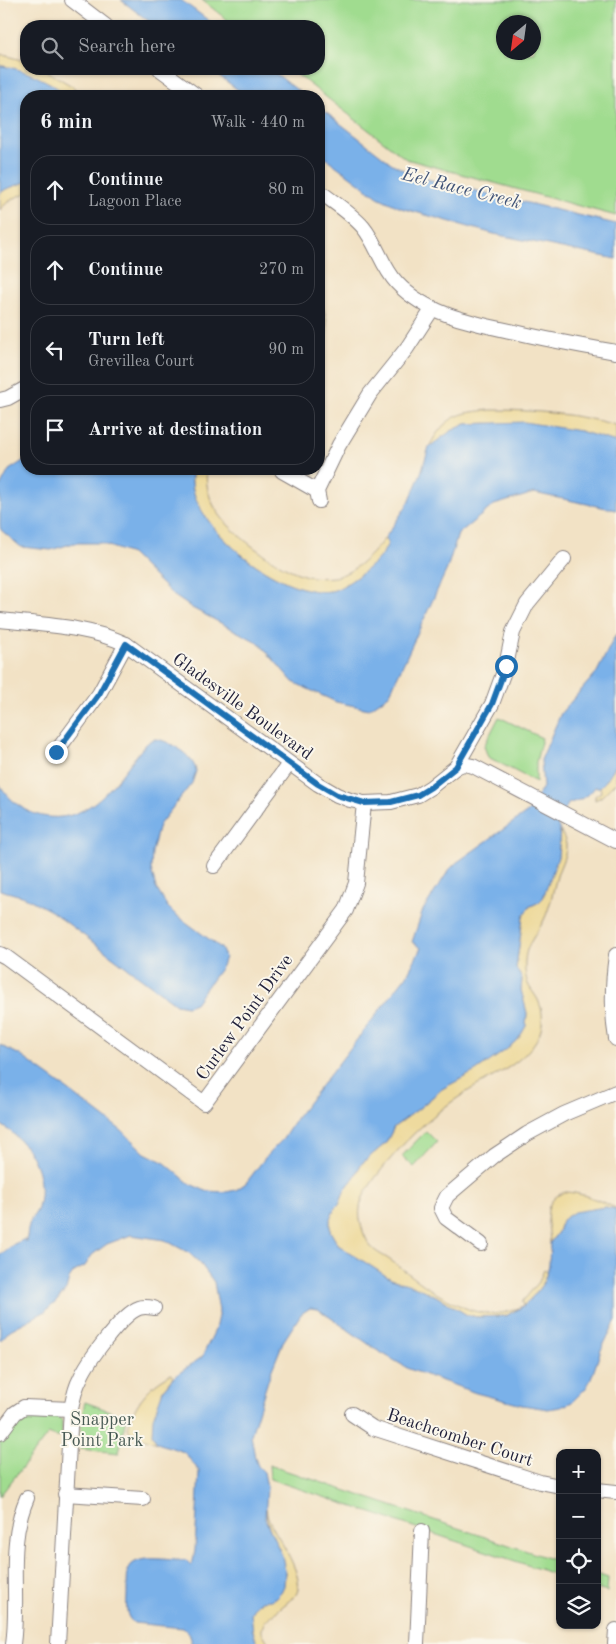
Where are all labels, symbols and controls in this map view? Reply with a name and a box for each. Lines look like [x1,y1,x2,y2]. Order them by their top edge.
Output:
north arrow [496,15,541,60]
search box [20,20,325,75]
icon: search [38,34,66,62]
text: Search here [78,38,175,57]
text: 6 min [40,112,93,133]
text: Walk · 440 m [210,115,305,131]
water label: Eel Race Creek [399,165,523,213]
text: Continue [88,171,163,190]
icon: ahead [41,176,69,204]
text: 80 m [268,182,304,198]
text: Lagoon Place [88,194,182,210]
icon: ahead [41,256,69,284]
text: Continue [88,261,163,280]
text: 270 m [259,262,304,278]
text: Turn left [88,331,165,350]
icon: left [41,336,69,364]
text: 90 m [268,342,304,358]
text: Grevillea Court [88,354,194,370]
icon: arrive [41,416,69,444]
text: Arrive at destination [88,421,262,440]
street label: Gladesville Boulevard [169,650,316,764]
route start [495,655,518,678]
route end [45,741,68,764]
street label: Curlew Point Drive [193,951,296,1084]
street label: Beachcomber Court [384,1406,535,1470]
park label: Snapper Point Park [60,1411,144,1450]
map controls [556,1449,601,1629]
button: + [556,1449,601,1494]
button: − [556,1494,601,1539]
button: locate [556,1539,601,1584]
button: layers [556,1584,601,1629]

